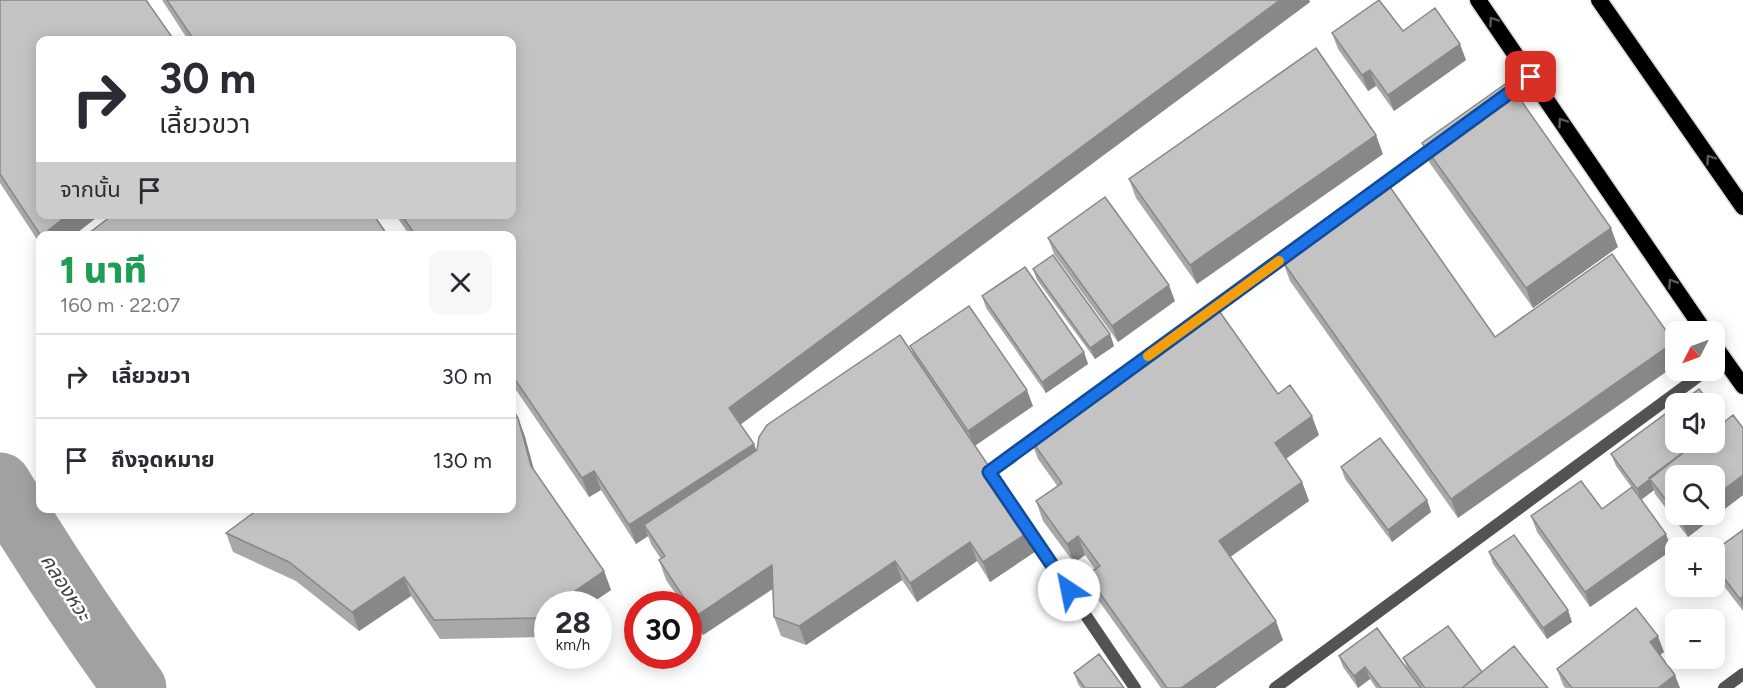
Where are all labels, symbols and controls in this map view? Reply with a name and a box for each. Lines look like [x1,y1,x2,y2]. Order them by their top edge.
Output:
one-way arrow [1489,17,1500,28]
pin [1505,51,1556,102]
text: 30 m [159,53,256,104]
icon: right [60,60,138,138]
icon: arrive [1514,60,1547,93]
text: เลี้ยวขวา [159,107,250,140]
one-way arrow [1558,118,1569,129]
one-way arrow [1706,154,1717,165]
icon: arrive [133,174,166,207]
text: จากนั้น [60,176,121,203]
text: 1 นาที [60,249,147,292]
button: close [429,251,492,314]
one-way arrow [1668,279,1679,290]
text: 160 m · 22:07 [60,293,180,317]
north arrow [1665,321,1725,381]
map controls [1665,321,1725,669]
icon: right [60,360,93,393]
text: เลี้ยวขวา [111,362,191,389]
text: 30 m [442,363,492,390]
button: sound [1665,393,1725,453]
icon: arrive [60,444,93,477]
text: ถึงจุดหมาย [111,446,215,473]
text: 130 m [433,447,492,474]
button: search [1665,465,1725,525]
button: + [1665,537,1725,597]
water label: คลองหวะ [36,549,98,627]
position arrow [1037,558,1101,622]
speed limit sign: 30 [624,591,702,669]
text: 28 [555,604,591,641]
button: − [1665,609,1725,669]
text: km/h [556,636,590,654]

